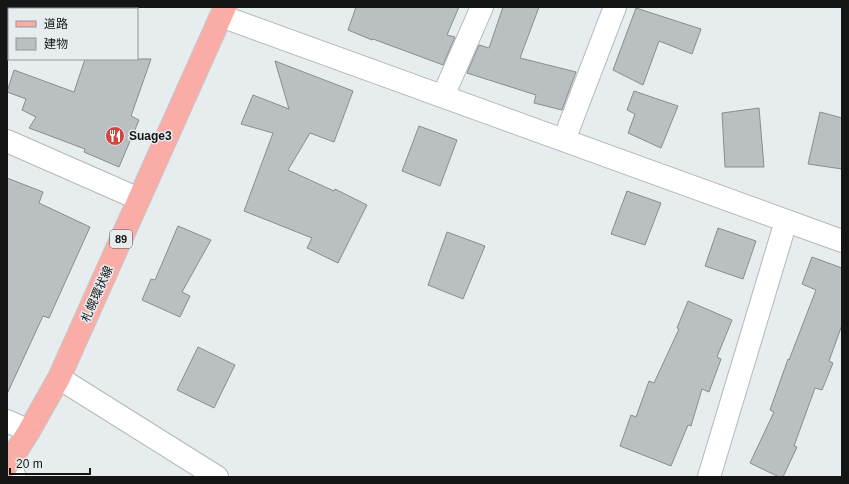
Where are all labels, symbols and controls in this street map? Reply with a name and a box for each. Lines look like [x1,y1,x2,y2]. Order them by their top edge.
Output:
legend [8,8,138,60]
text: 道路 [44,17,68,31]
text: 建物 [44,37,68,51]
restaurant icon: Suage3 [104,125,126,147]
place label: Suage3 [129,129,172,143]
road number: 89 [110,230,132,248]
street label: 札幌環状線 [78,264,116,324]
scale bar [10,450,90,476]
text: 20 m [16,457,43,471]

